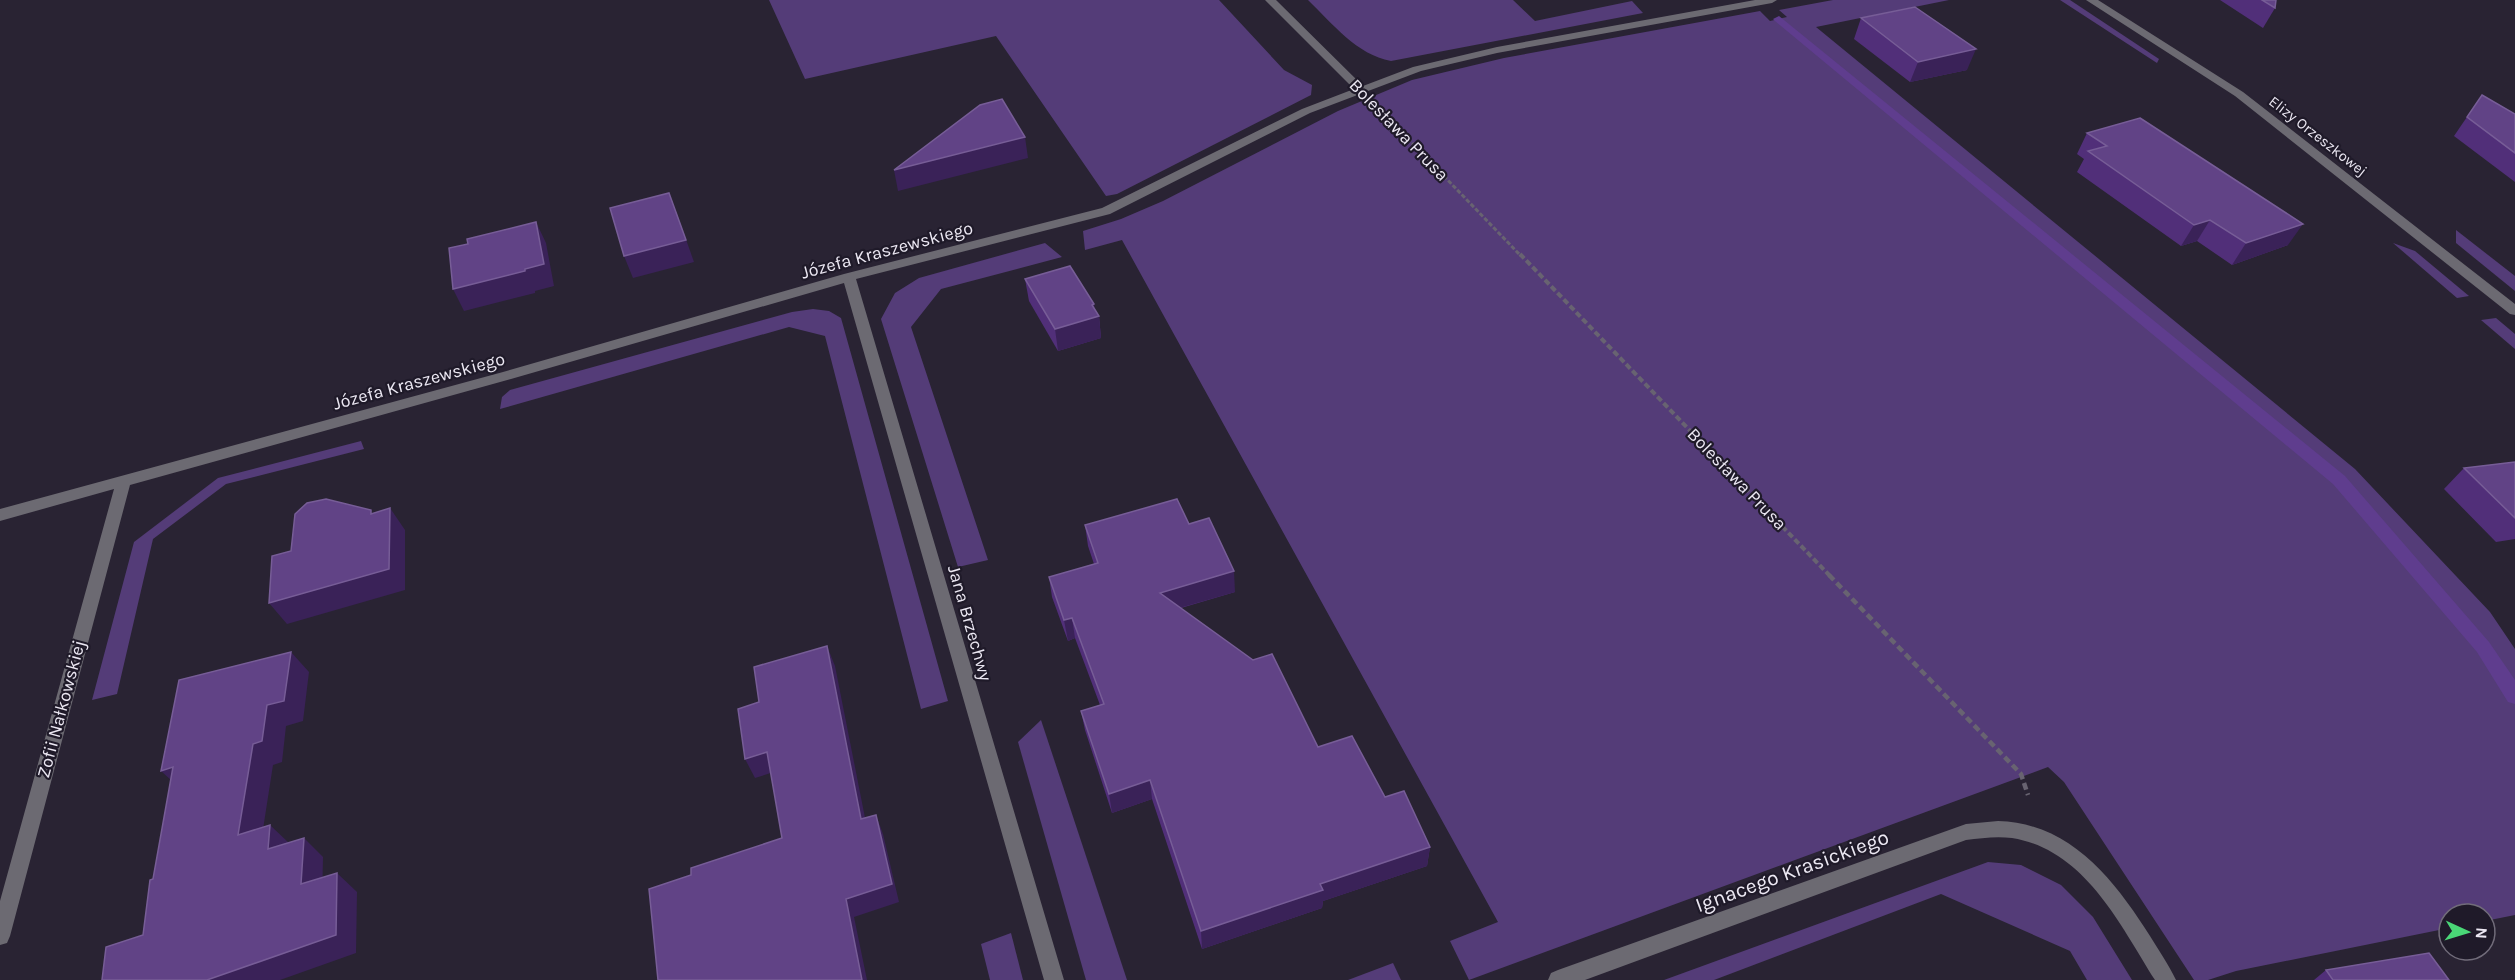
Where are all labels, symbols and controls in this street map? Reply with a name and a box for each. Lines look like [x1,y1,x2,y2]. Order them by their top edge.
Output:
street label: Bolesława Prusa [1345,74,1453,186]
street label: Elizy Orzeszkowej [2265,92,2371,180]
street label: Józefa Kraszewskiego [799,216,975,284]
street label: Józefa Kraszewskiego [331,347,507,415]
street label: Bolesława Prusa [1683,423,1791,535]
street label: Jana Brzechwy [943,563,997,684]
street label: Zofii Nałkowskiej [32,638,90,780]
street label: Ignacego Krasickiego [1692,825,1892,917]
north arrow [2437,902,2497,962]
text: N [2472,927,2491,939]

